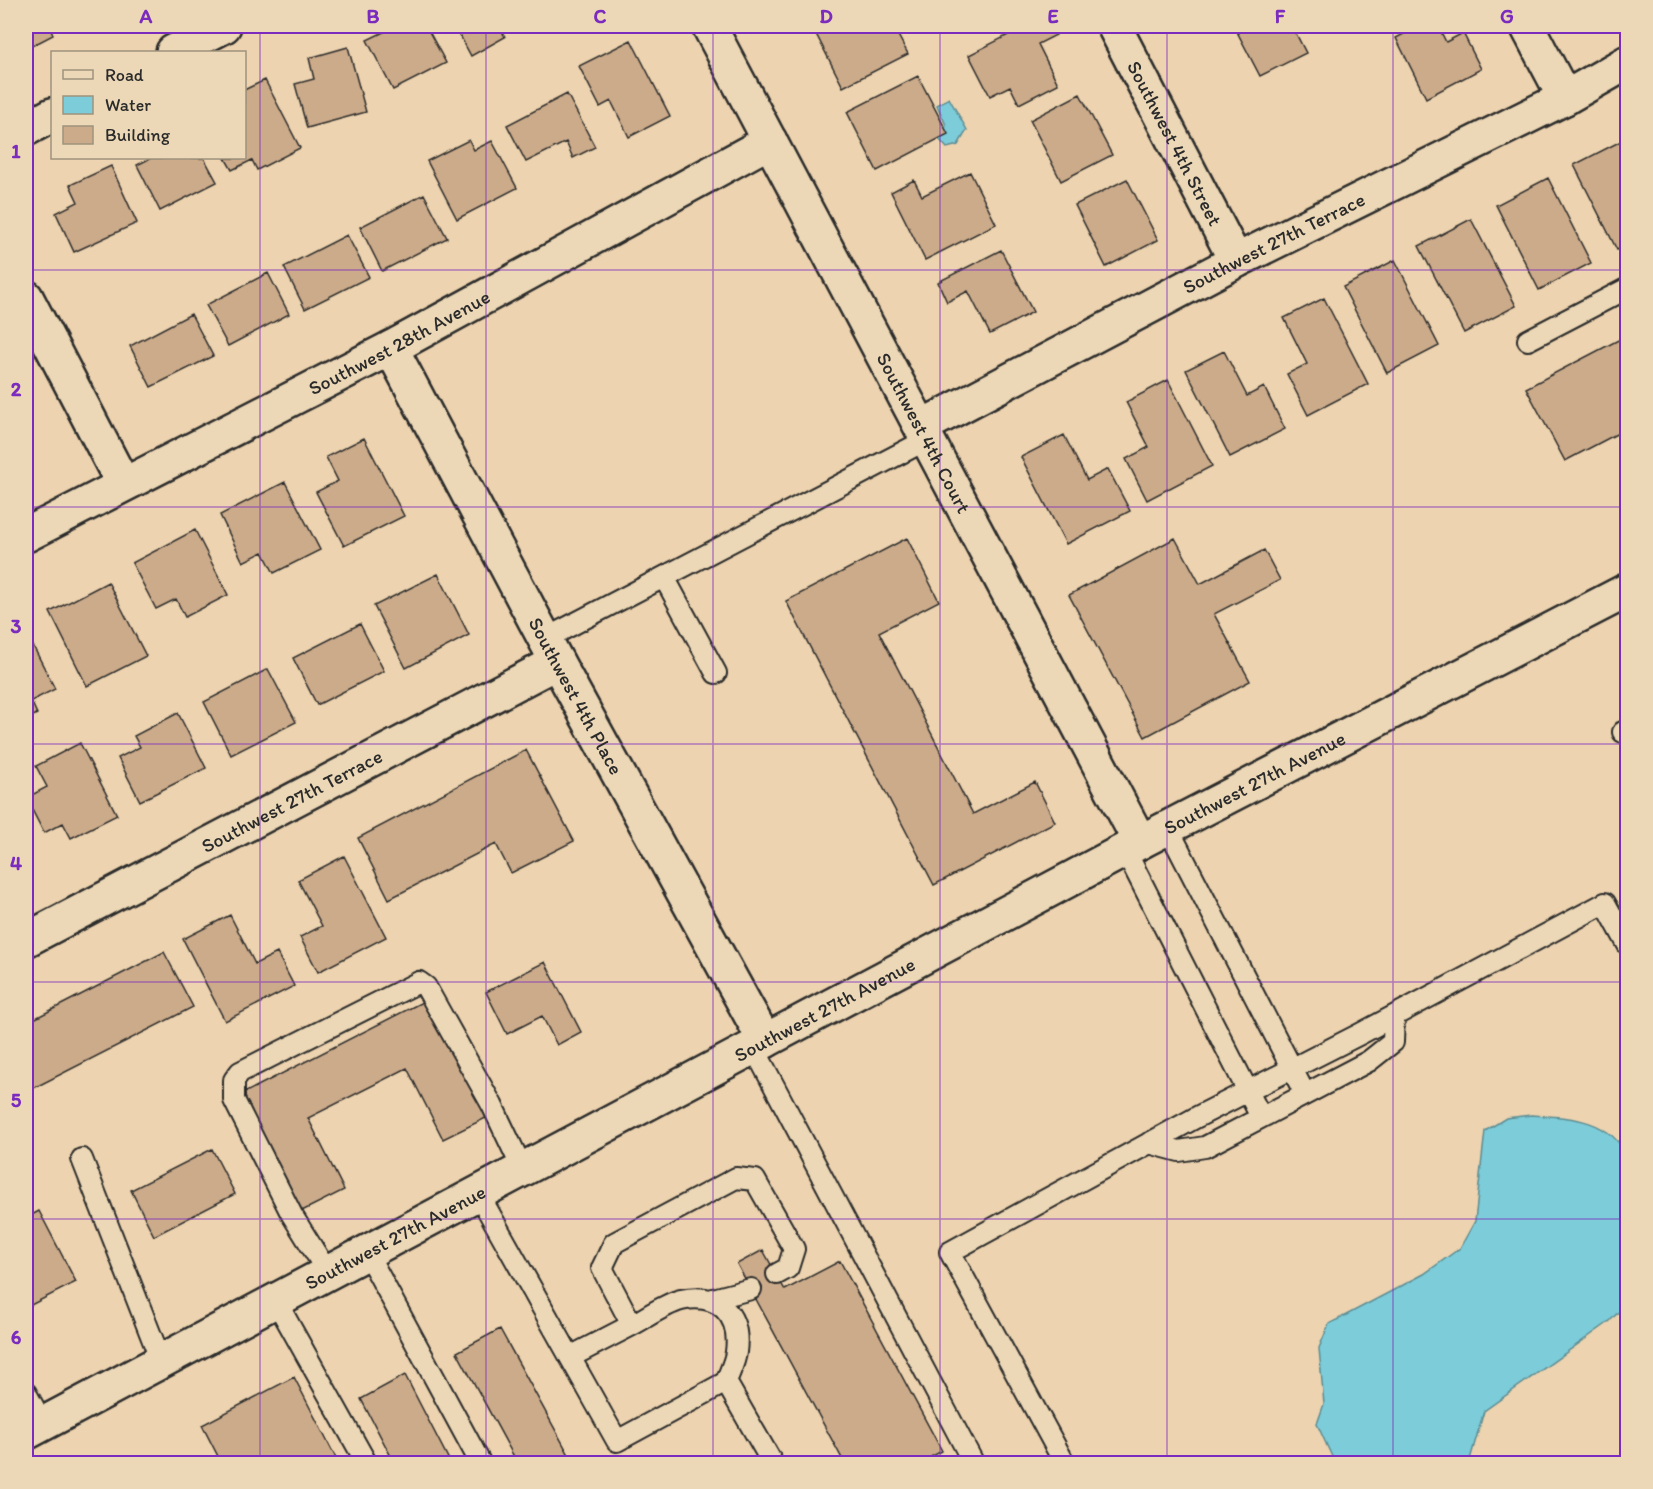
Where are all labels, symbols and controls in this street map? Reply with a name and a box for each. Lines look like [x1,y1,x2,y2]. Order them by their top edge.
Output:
text: A [139,4,153,28]
text: B [367,4,380,28]
text: C [594,4,607,28]
text: D [819,4,833,28]
text: E [1047,4,1059,28]
text: F [1275,4,1286,28]
text: G [1500,4,1514,28]
legend [51,51,246,159]
street label: Southwest 4th Street [1122,57,1228,230]
text: Road [105,64,144,86]
text: Water [105,94,151,116]
text: Building [105,124,171,146]
text: 1 [11,139,21,163]
street label: Southwest 27th Terrace [1179,187,1369,299]
street label: Southwest 28th Avenue [304,284,494,400]
street label: Southwest 4th Court [872,348,976,517]
text: 2 [11,377,22,401]
street label: Southwest 4th Place [524,613,628,779]
text: 3 [11,614,22,638]
street label: Southwest 27th Avenue [1160,726,1349,840]
street label: Southwest 27th Terrace [197,744,386,858]
text: 4 [10,851,22,875]
street label: Southwest 27th Avenue [730,952,919,1067]
text: 5 [11,1088,22,1112]
street label: Southwest 27th Avenue [301,1179,490,1295]
text: 6 [11,1325,22,1349]

